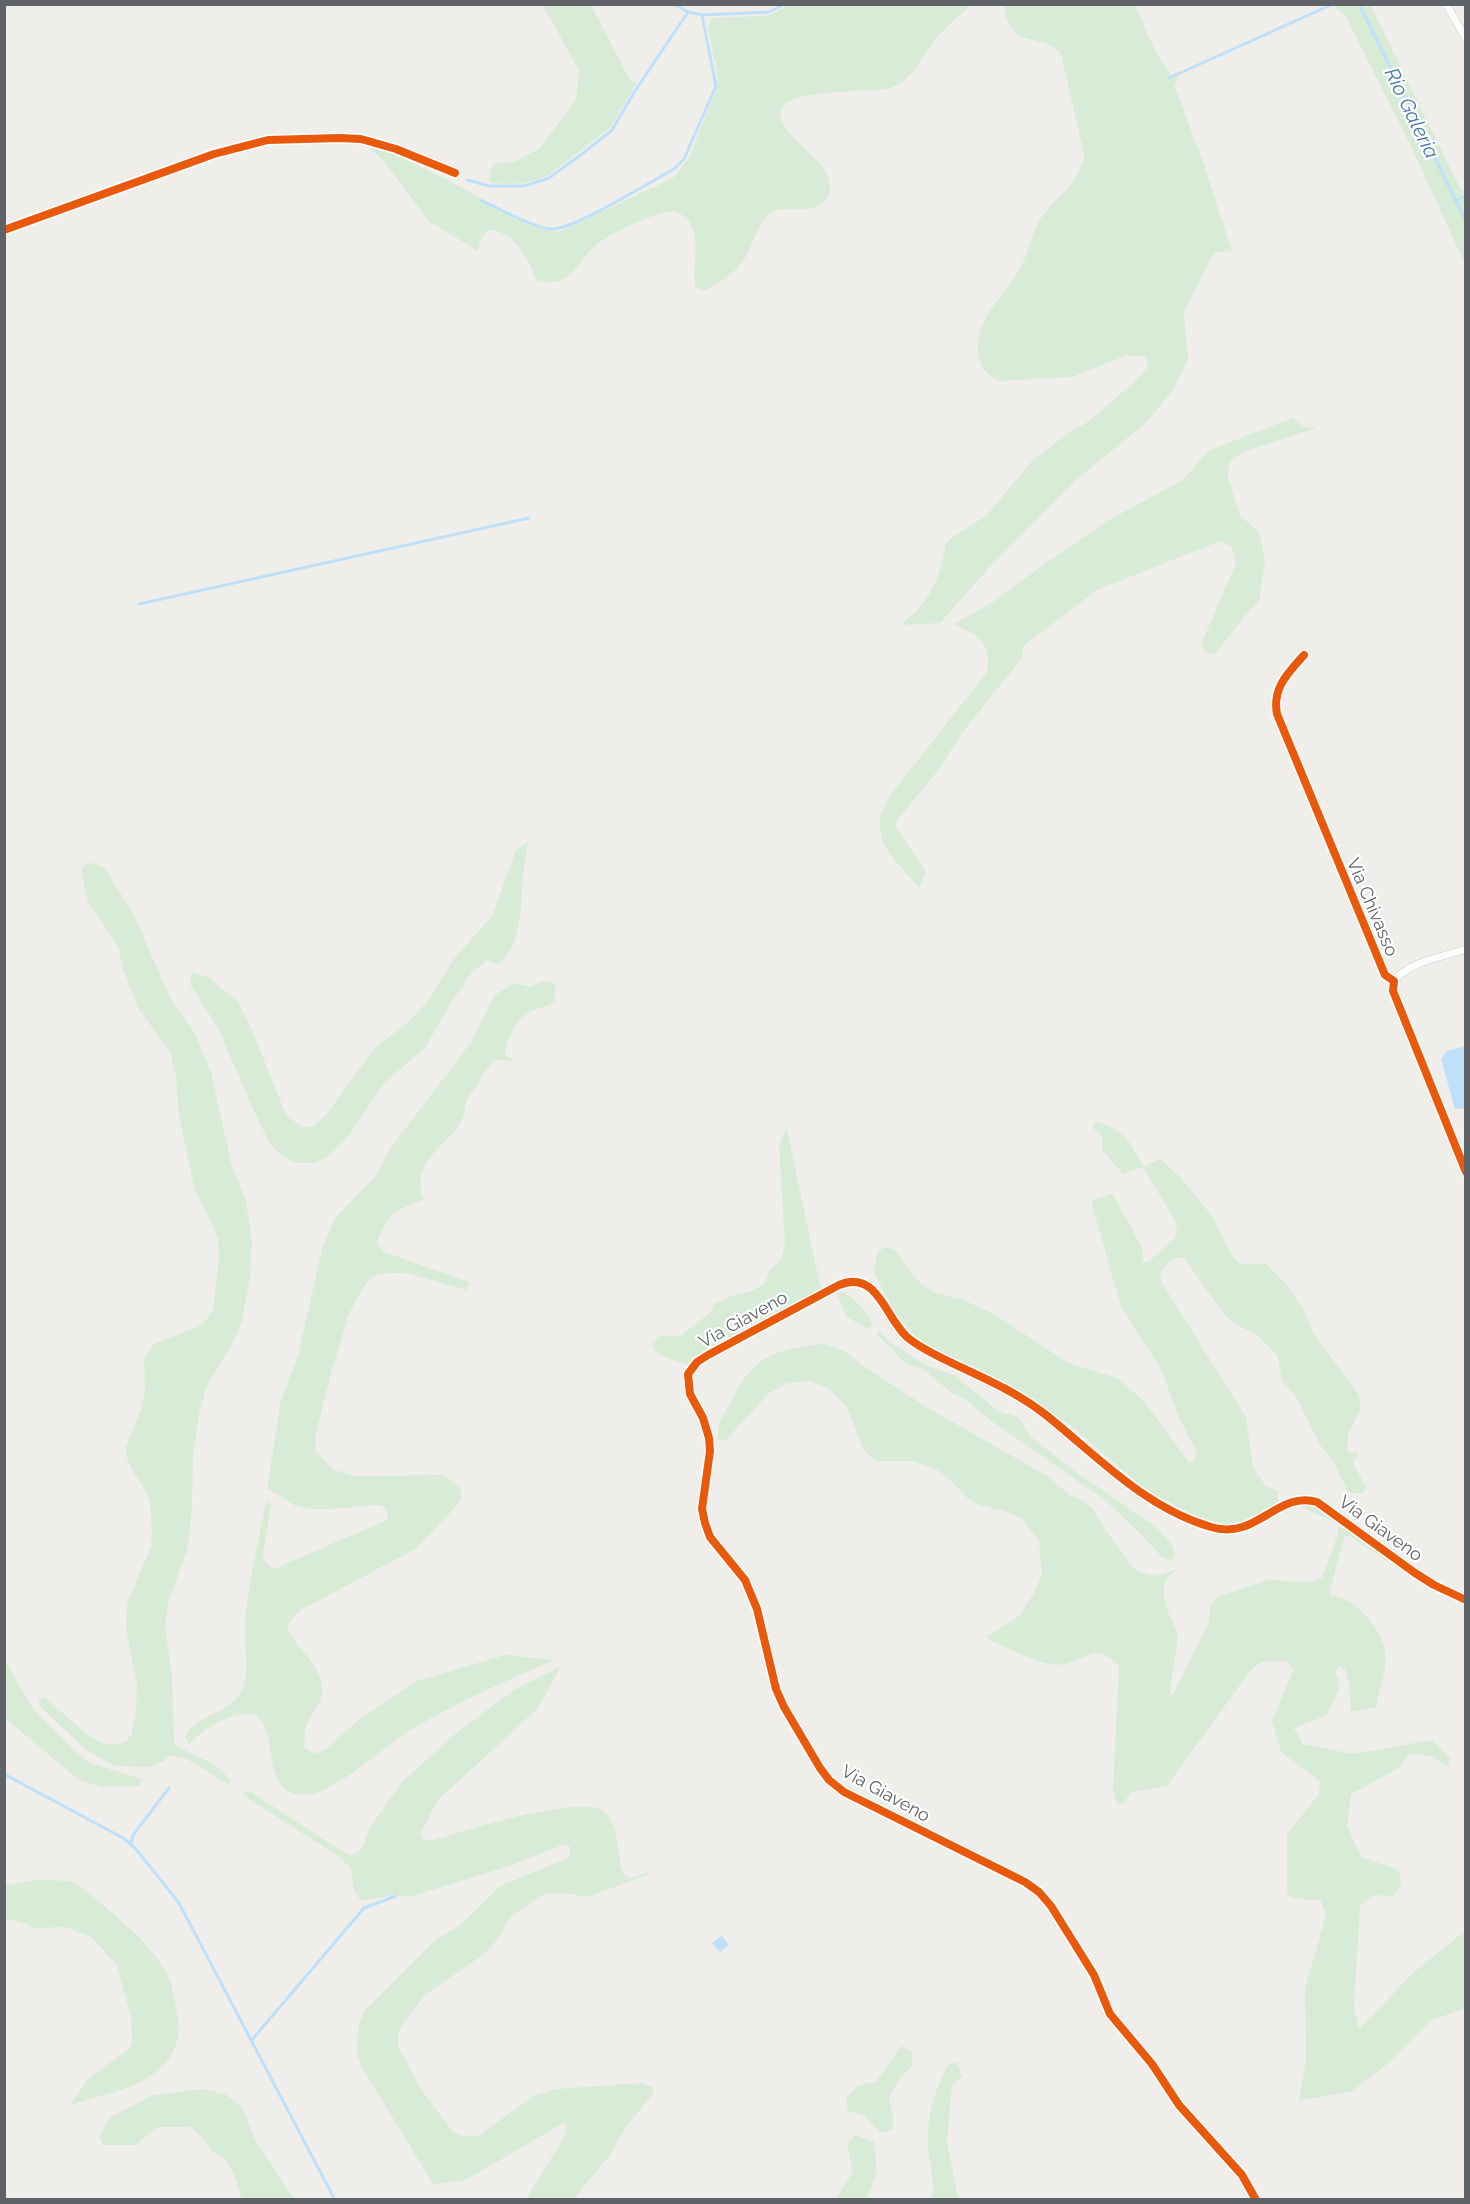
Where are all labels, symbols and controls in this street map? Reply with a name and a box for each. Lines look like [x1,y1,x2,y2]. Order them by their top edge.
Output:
water label: Rio Galeria [1380,64,1444,162]
street label: Via Chivasso [1343,855,1403,959]
street label: Via Giaveno [695,1286,791,1352]
street label: Via Giaveno [1335,1491,1427,1565]
street label: Via Giaveno [838,1760,934,1826]

